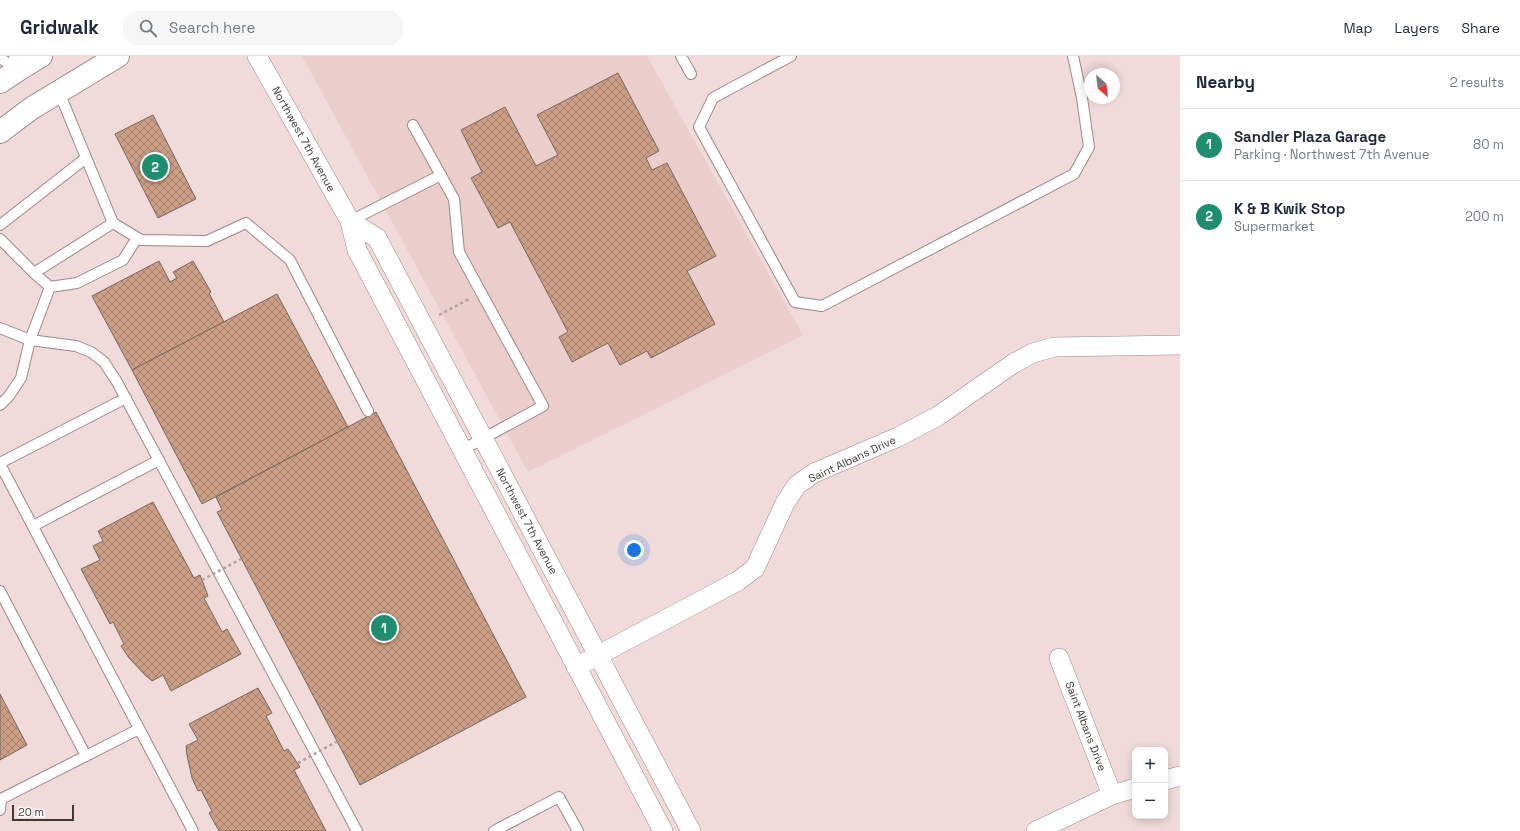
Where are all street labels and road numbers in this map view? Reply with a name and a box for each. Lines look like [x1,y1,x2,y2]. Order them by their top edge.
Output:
street label: Northwest 7th Avenue [269,84,339,194]
street label: Saint Albans Drive [806,433,898,485]
street label: Northwest 7th Avenue [493,465,561,577]
street label: Saint Albans Drive [1062,679,1110,773]

